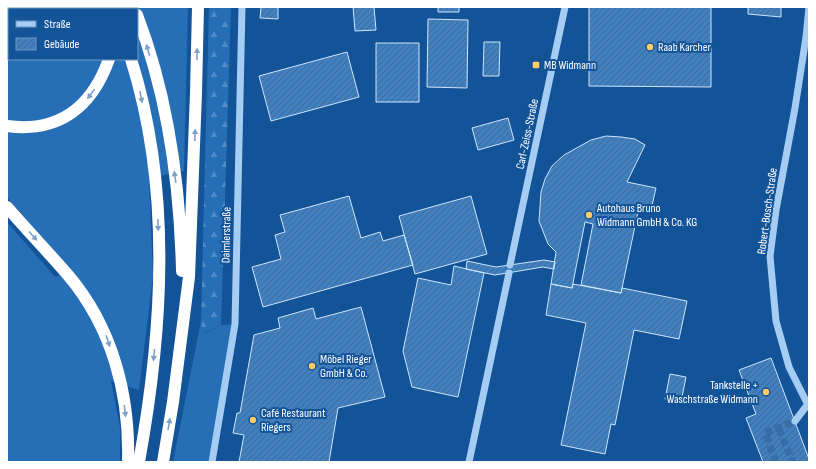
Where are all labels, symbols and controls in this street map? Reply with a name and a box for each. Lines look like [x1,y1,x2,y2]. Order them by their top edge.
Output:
legend [8,8,138,60]
text: Straße [44,17,71,32]
text: Gebäude [44,37,79,52]
place label: Raab Karcher [658,40,712,55]
marker: Raab Karcher [645,42,655,52]
one-way arrow [145,44,151,56]
one-way arrow [194,47,200,60]
place label: MB Widmann [544,58,596,73]
marker: MB Widmann [531,60,541,70]
one-way arrow [87,88,95,99]
one-way arrow [138,90,144,103]
street label: Carl-Zeiss-Straße [513,97,542,171]
one-way arrow [192,128,198,141]
street label: Robert-Bosch-Straße [754,167,781,255]
one-way arrow [172,171,178,183]
place label: Autohaus Bruno Widmann GmbH & Co. KG [596,201,697,230]
street label: Daimlerstraße [219,207,234,263]
marker: Autohaus Bruno Widmann GmbH & Co. KG [584,210,594,220]
one-way arrow [155,219,162,231]
one-way arrow [28,231,38,241]
one-way arrow [106,335,112,347]
one-way arrow [151,349,158,361]
place label: Möbel Rieger GmbH & Co. [320,352,372,381]
marker: Möbel Rieger GmbH & Co. [307,361,317,371]
place label: Tankstelle + Waschstraße Widmann [666,378,758,407]
marker: Tankstelle + Waschstraße Widmann [761,387,771,397]
one-way arrow [122,404,128,417]
place label: Café Restaurant Riegers [261,406,326,435]
marker: Café Restaurant Riegers [248,415,258,425]
one-way arrow [167,417,173,430]

